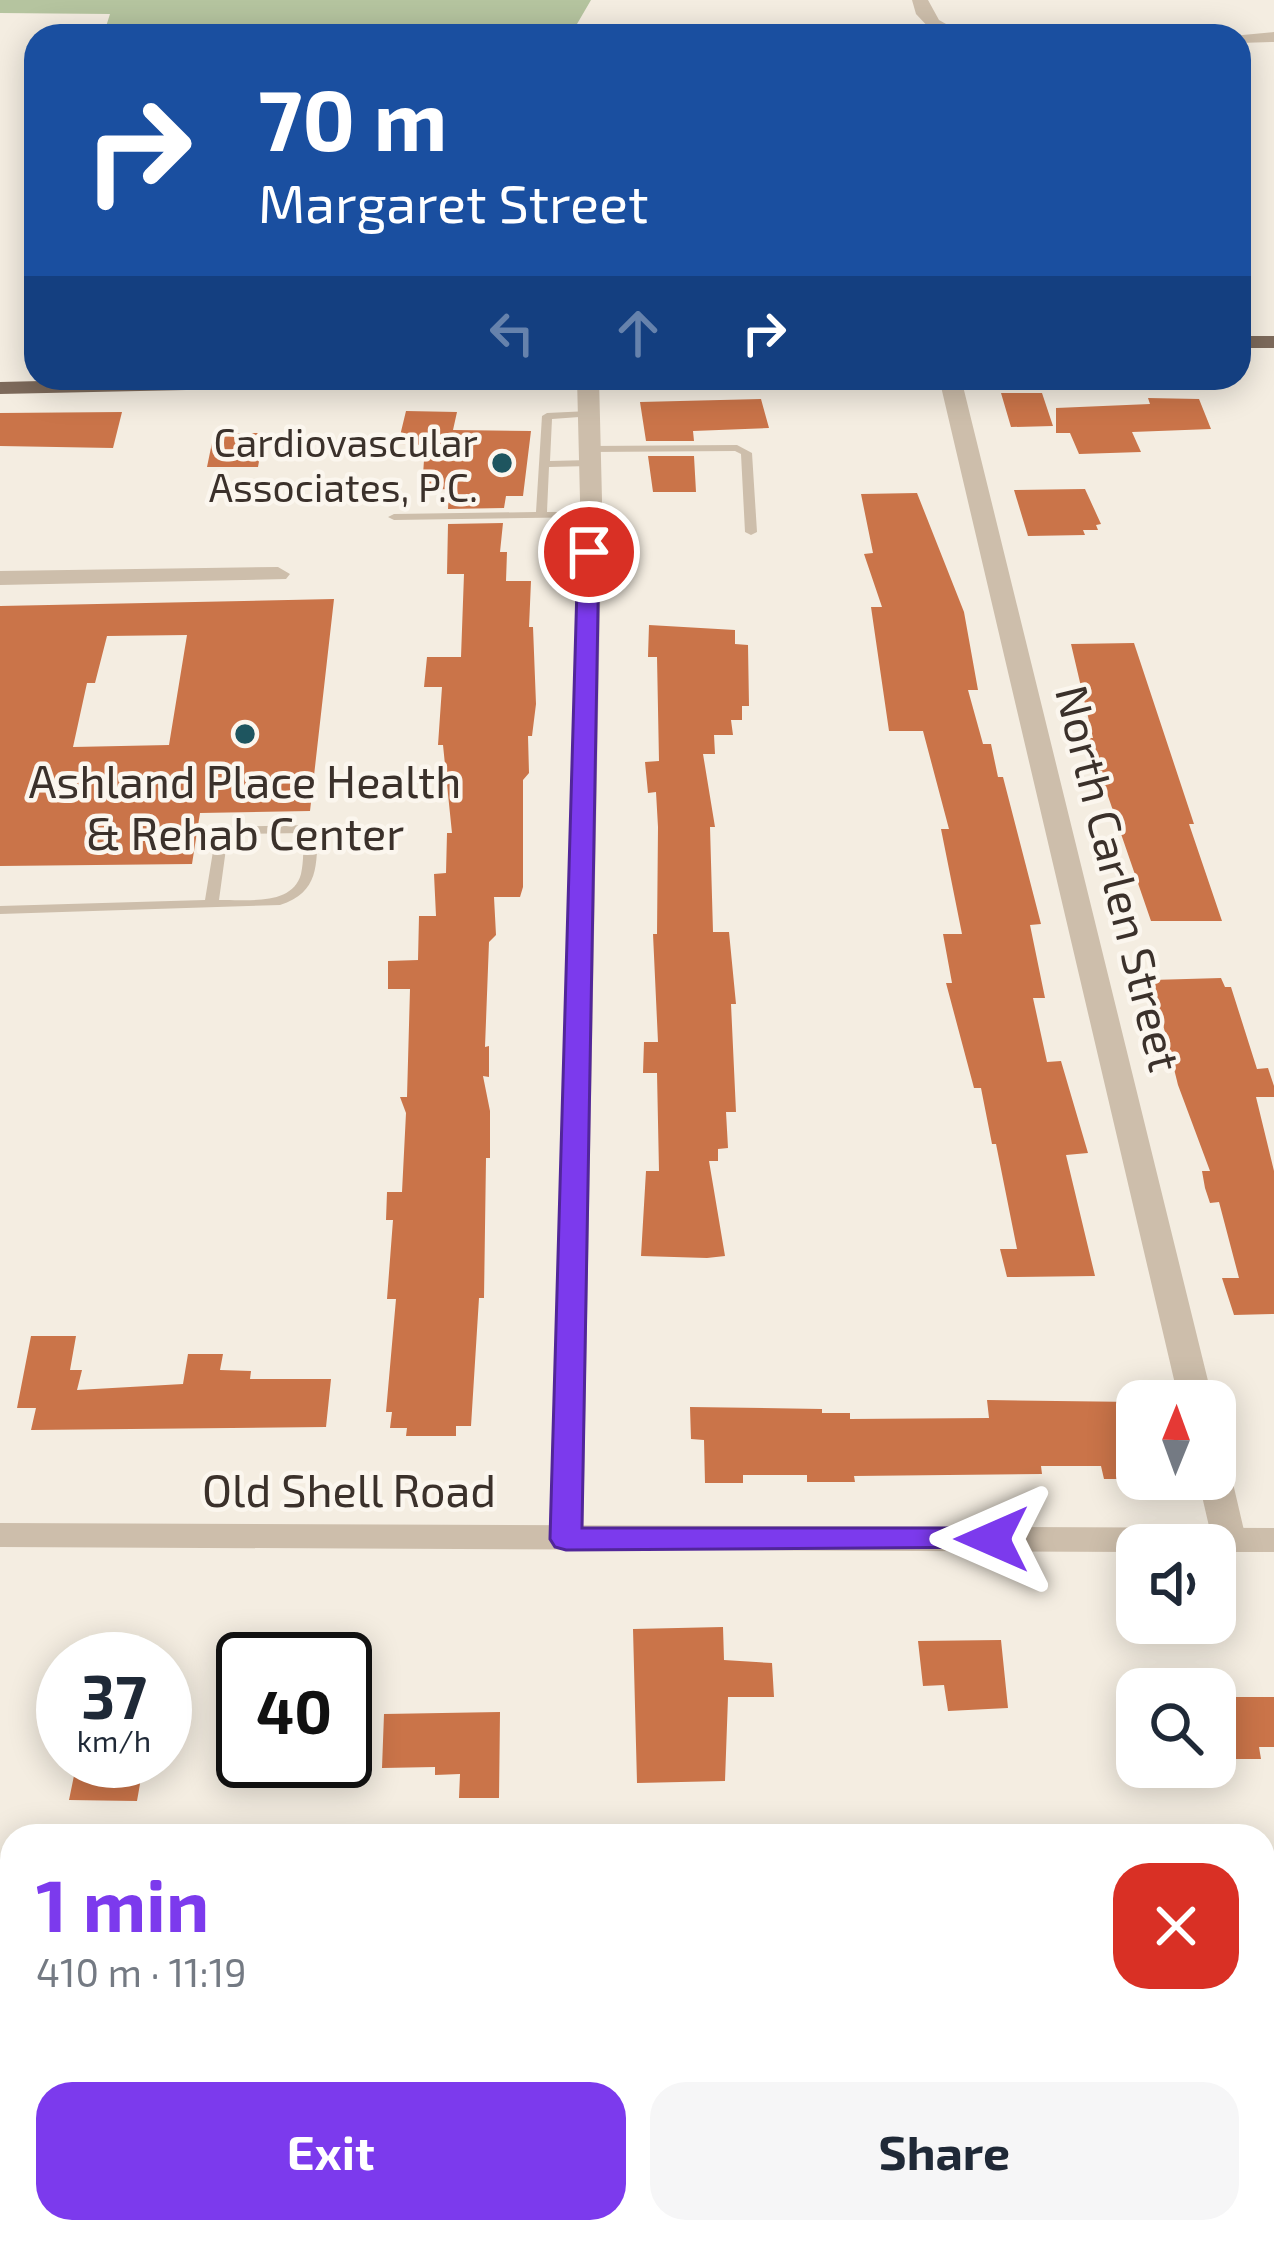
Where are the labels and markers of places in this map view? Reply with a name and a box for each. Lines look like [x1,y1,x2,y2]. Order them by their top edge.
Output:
place label: Cardiovascular Associates, P.C. [209,418,478,510]
marker: Cardiovascular Associates, P.C. [489,450,515,476]
pin [538,501,640,603]
marker: Ashland Place Health & Rehab Center [232,721,258,747]
place label: Ashland Place Health & Rehab Center [29,753,461,859]

